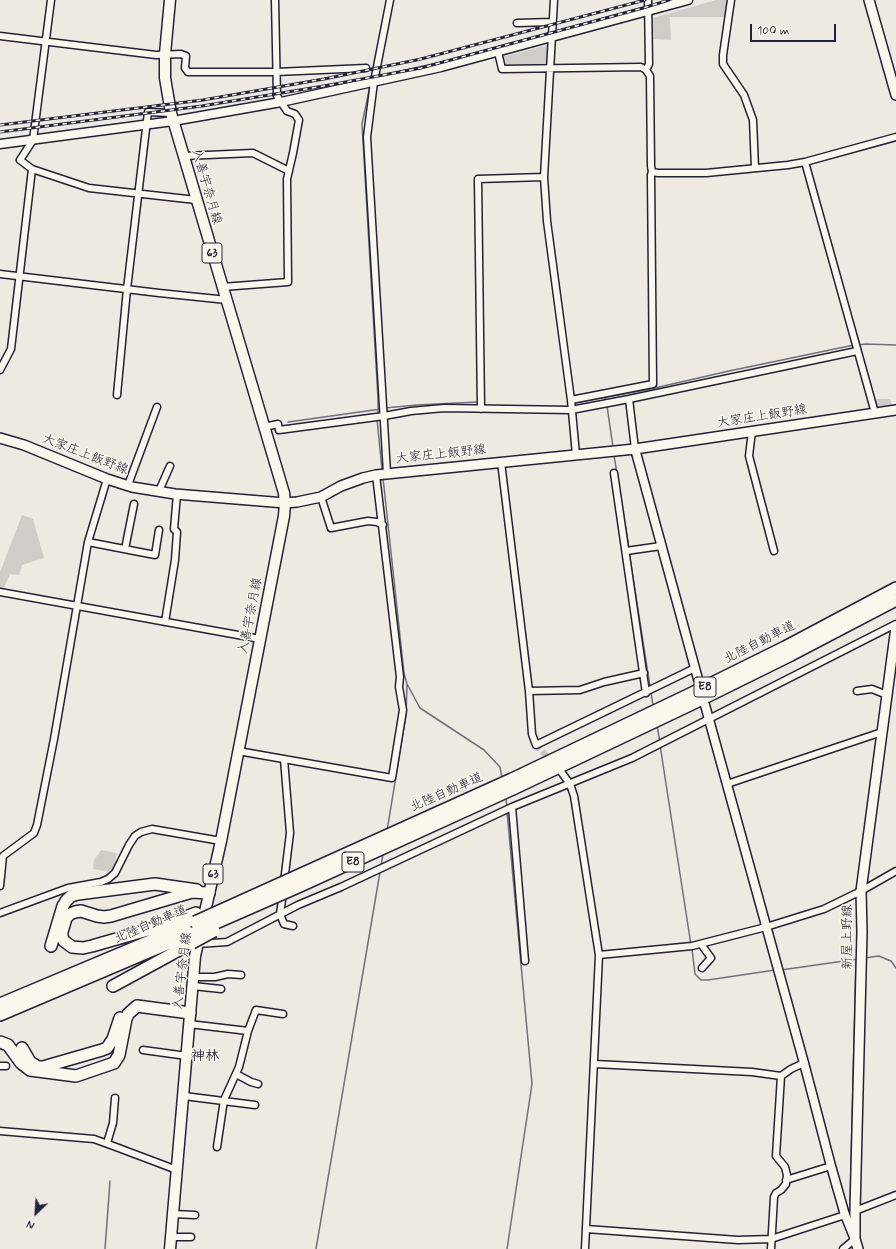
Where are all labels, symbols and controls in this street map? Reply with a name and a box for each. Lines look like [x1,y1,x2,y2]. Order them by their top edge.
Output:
scale bar [752,16,838,42]
text: 100 m [757,23,789,39]
street label: 入善宇奈月線 [188,147,224,227]
road number: 63 [202,243,222,263]
street label: 大家庄上飯野線 [716,402,808,432]
street label: 大家庄上飯野線 [40,431,130,479]
street label: 大家庄上飯野線 [395,442,487,468]
street label: 入善宇奈月線 [236,576,266,656]
street label: 北陸自動車道 [722,618,798,668]
road number: E8 [694,677,716,697]
street label: 北陸自動車道 [408,770,486,816]
road number: E8 [342,852,364,872]
road number: 63 [203,864,223,884]
street label: 北陸自動車道 [112,903,190,947]
street label: 新屋上野線 [840,905,856,969]
street label: 入善宇奈月線 [171,931,195,1011]
district label: 神林 [191,1049,219,1065]
north arrow [16,1193,56,1233]
text: N [25,1216,37,1232]

